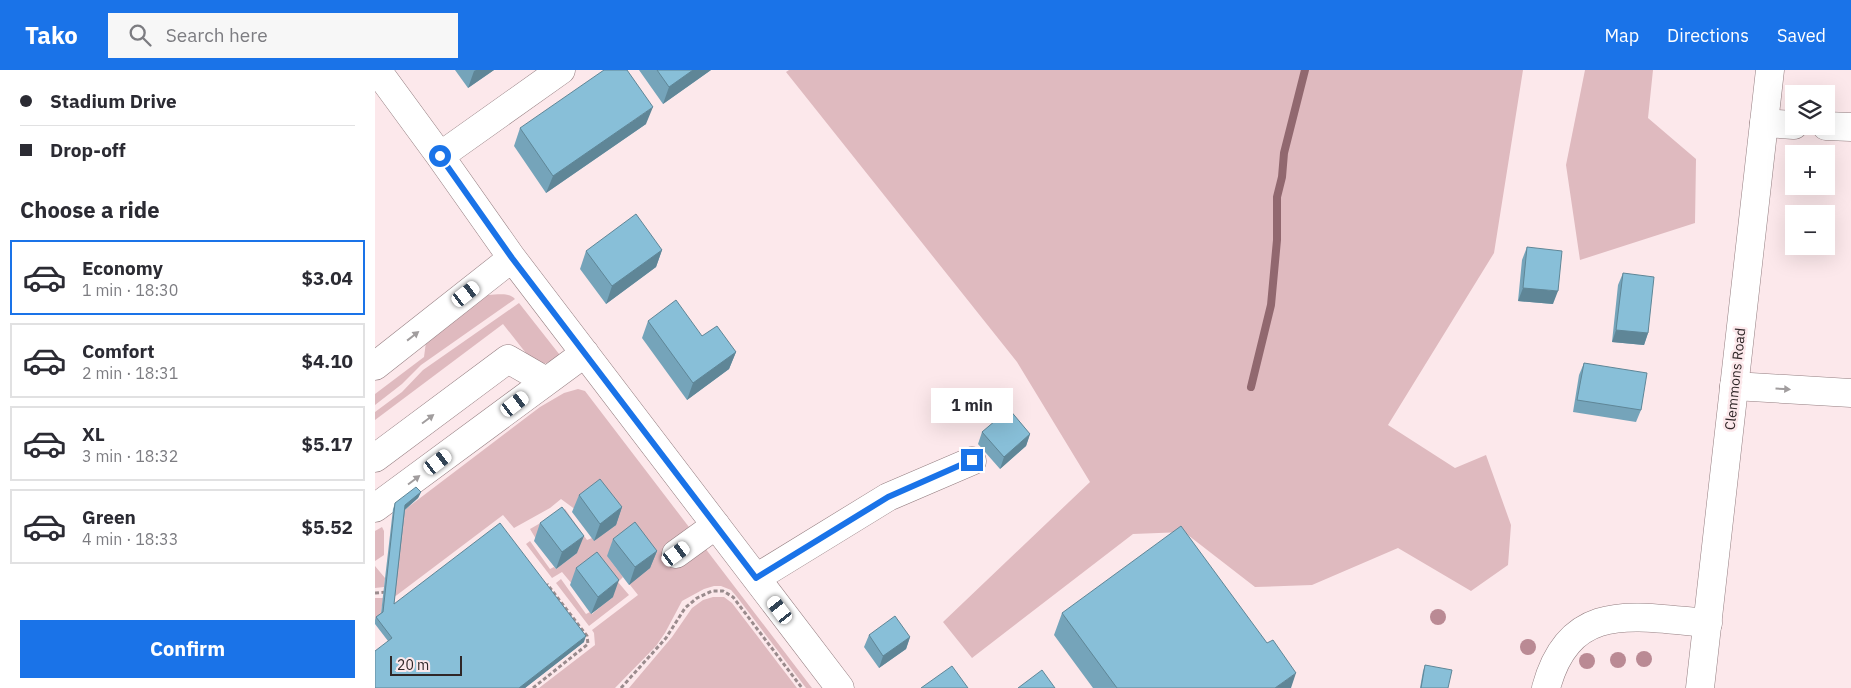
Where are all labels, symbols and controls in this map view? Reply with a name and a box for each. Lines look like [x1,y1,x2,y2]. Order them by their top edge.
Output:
search box [108,13,458,58]
text: Tako [25,19,78,51]
icon: search [126,21,154,49]
text: Search here [166,23,268,47]
text: Map [1604,24,1639,47]
text: Directions [1667,24,1749,47]
text: Saved [1777,24,1826,47]
map controls [1785,85,1835,255]
button: layers [1785,85,1835,135]
text: Stadium Drive [50,89,177,113]
text: Drop-off [50,138,126,162]
route start [429,145,451,167]
button: + [1785,145,1835,195]
text: Choose a ride [20,195,160,224]
button: − [1785,205,1835,255]
icon: car [22,255,67,300]
text: Economy [82,256,163,280]
text: $3.04 [301,266,353,290]
car [449,279,482,309]
text: 1 min · 18:30 [82,280,178,300]
street label: Clemmons Road [1721,327,1749,431]
one-way arrow [406,331,420,341]
icon: car [22,338,67,383]
text: Comfort [82,339,155,363]
text: $4.10 [301,349,353,373]
text: 2 min · 18:31 [82,363,178,383]
one-way arrow [1775,386,1791,394]
callout: 1 min [931,388,1013,422]
car [498,389,531,419]
text: 1 min [951,395,993,415]
one-way arrow [421,414,435,424]
icon: car [22,421,67,466]
text: XL [82,422,105,446]
text: $5.17 [301,432,353,456]
text: 3 min · 18:32 [82,446,178,466]
car [421,447,454,477]
route end [961,449,983,471]
one-way arrow [407,474,420,485]
icon: car [22,504,67,549]
text: Green [82,505,136,529]
text: $5.52 [301,515,353,539]
text: 4 min · 18:33 [82,529,178,549]
car [659,539,692,569]
car [764,594,795,626]
button: Confirm [20,620,355,678]
scale bar [390,653,463,676]
text: 20 m [397,656,429,674]

